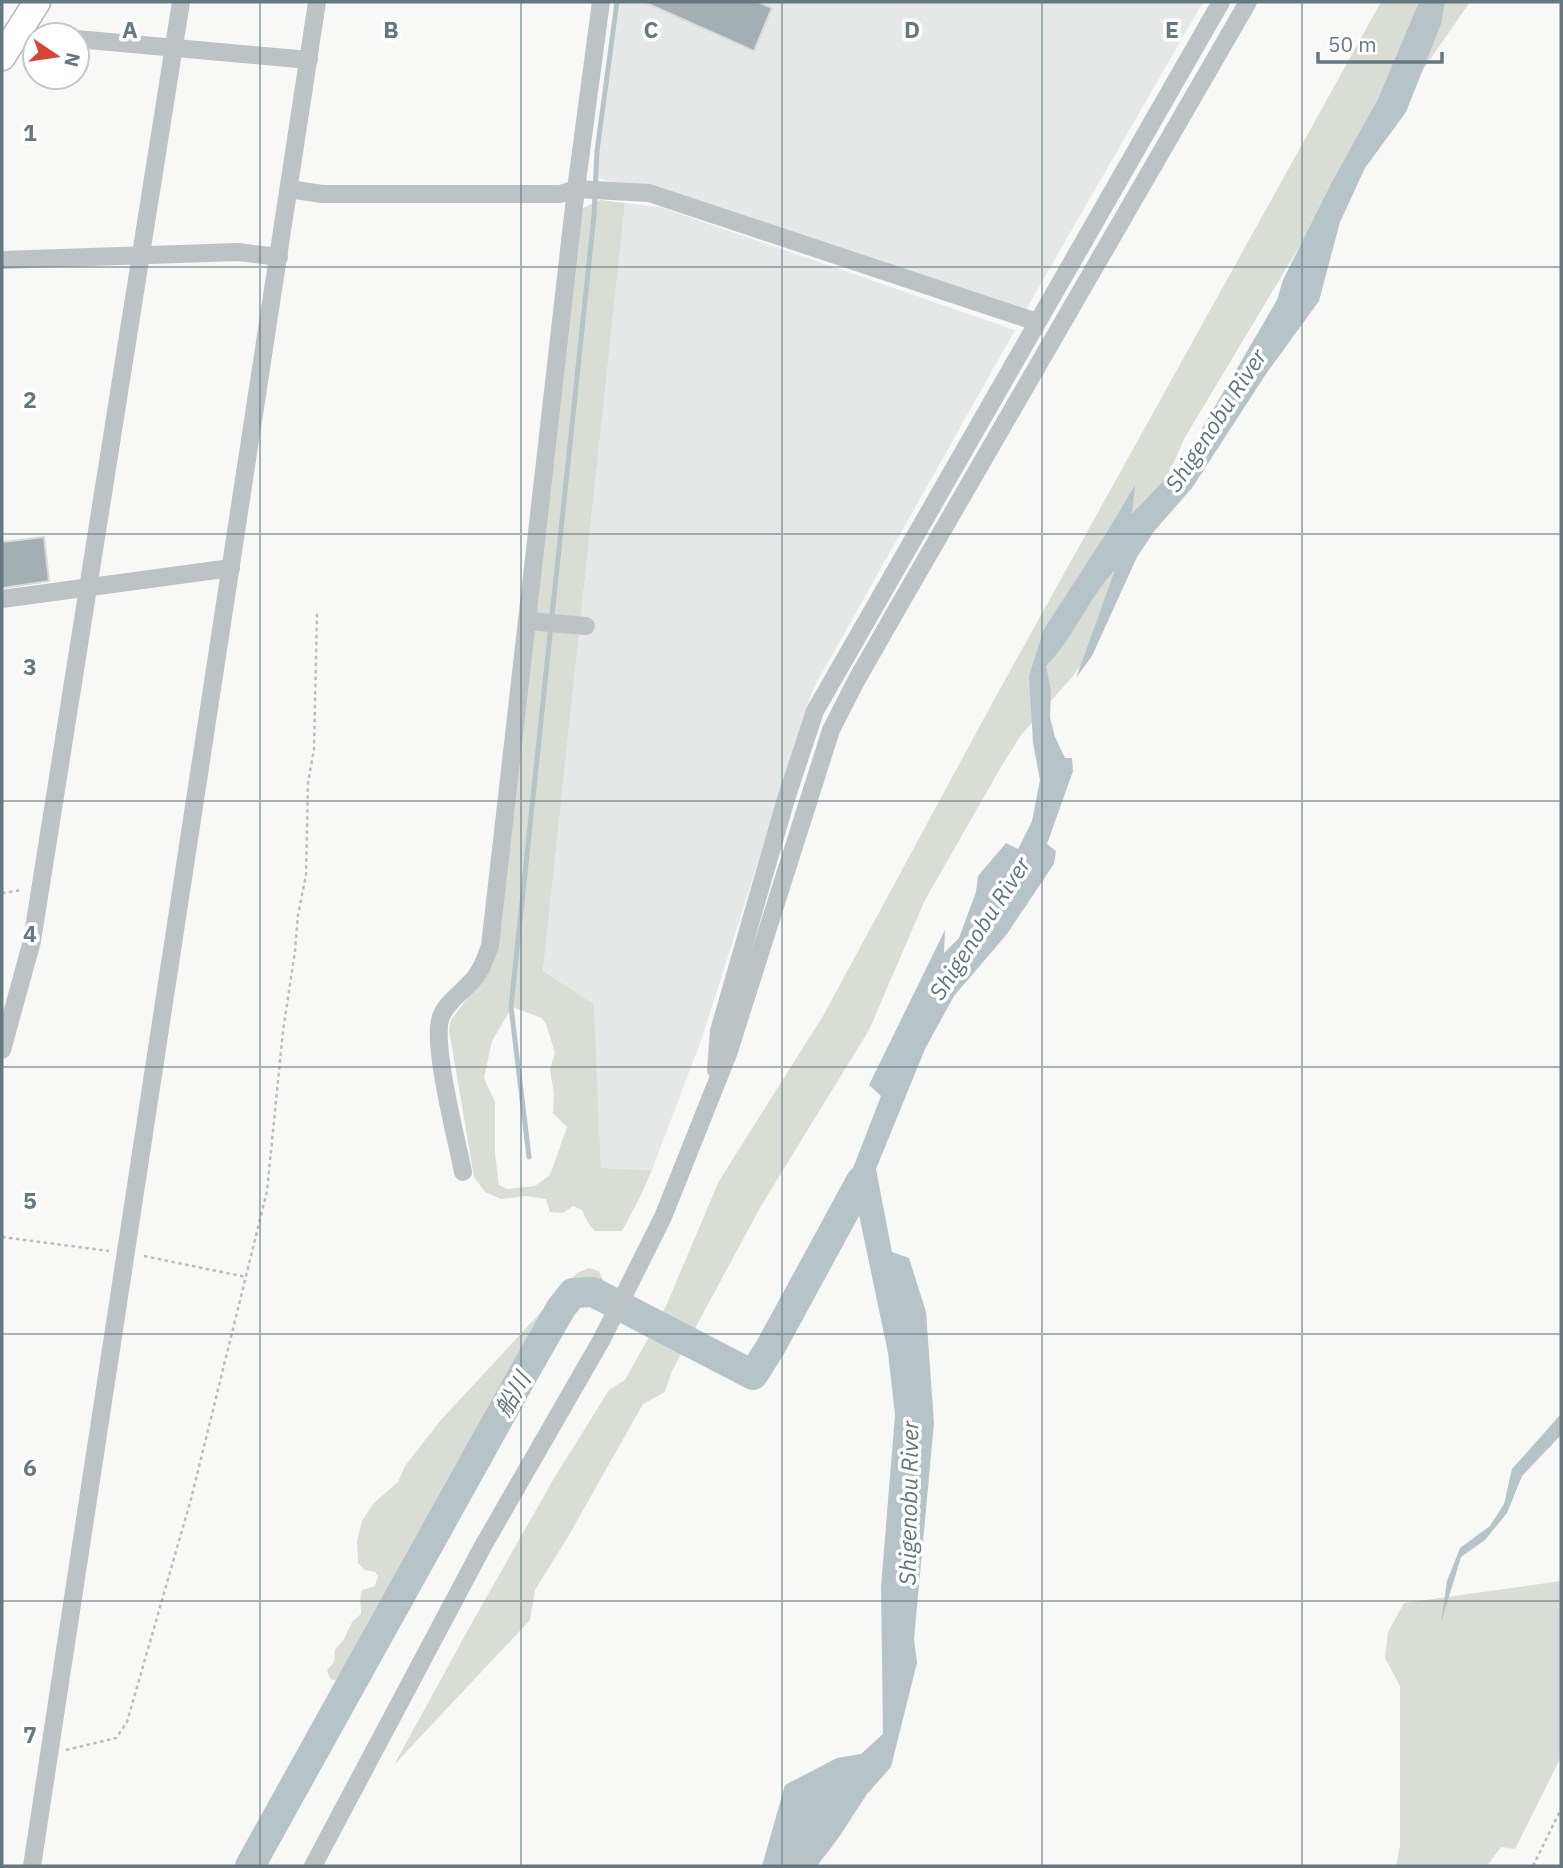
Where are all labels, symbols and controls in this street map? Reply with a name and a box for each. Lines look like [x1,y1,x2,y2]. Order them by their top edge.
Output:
text: A [122,14,138,44]
text: B [383,14,399,44]
text: C [644,14,659,44]
text: D [904,14,920,44]
text: E [1165,14,1179,44]
north arrow [21,21,91,91]
scale bar [1318,21,1442,65]
text: 50 m [1328,30,1377,58]
text: N [59,50,86,69]
text: 1 [23,117,37,147]
water label: Shigenobu River [1158,342,1273,497]
text: 2 [23,384,37,414]
text: 3 [23,651,37,681]
water label: Shigenobu River [922,850,1037,1005]
text: 4 [23,918,37,948]
text: 5 [23,1185,37,1215]
water label: 船川 [488,1364,538,1421]
water label: Shigenobu River [892,1420,924,1585]
text: 6 [23,1452,37,1482]
text: 7 [23,1719,37,1749]

